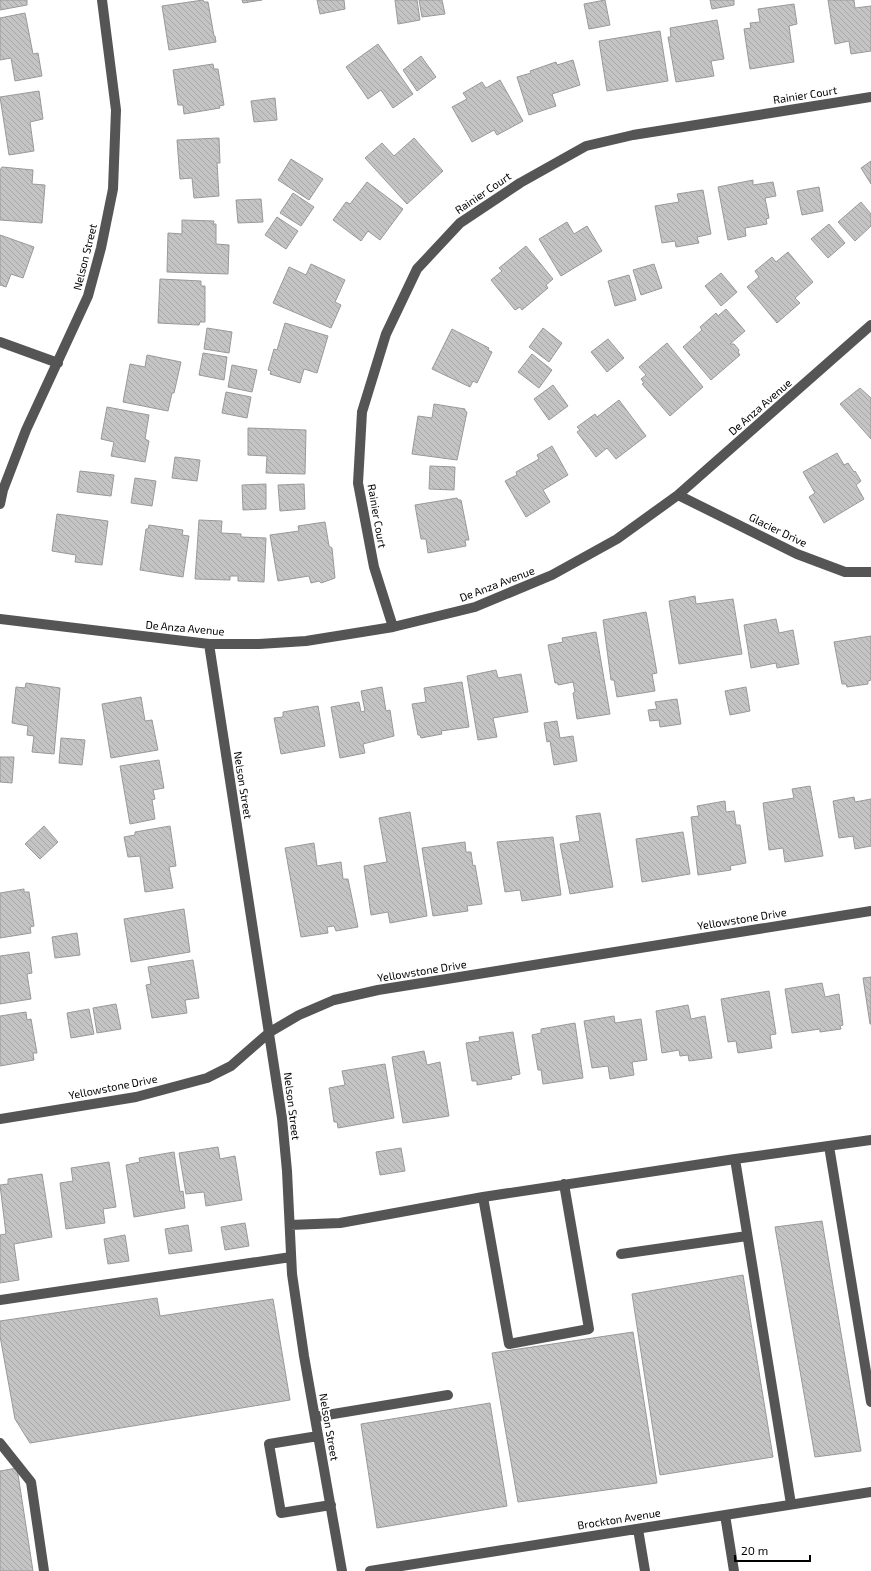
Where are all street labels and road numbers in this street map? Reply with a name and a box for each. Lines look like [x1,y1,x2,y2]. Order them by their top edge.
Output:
street label: Rainier Court [772,83,838,106]
street label: Rainier Court [452,169,513,216]
street label: Nelson Street [70,222,99,292]
street label: De Anza Avenue [725,376,794,438]
street label: Rainier Court [365,483,390,549]
street label: Glacier Drive [747,510,809,549]
street label: De Anza Avenue [457,563,536,604]
street label: De Anza Avenue [145,618,225,637]
street label: Nelson Street [232,750,255,820]
street label: Yellowstone Drive [696,905,788,932]
street label: Yellowstone Drive [376,957,468,984]
street label: Nelson Street [282,1071,303,1141]
street label: Yellowstone Drive [67,1072,158,1101]
street label: Nelson Street [317,1392,342,1462]
street label: Brockton Avenue [576,1505,662,1532]

